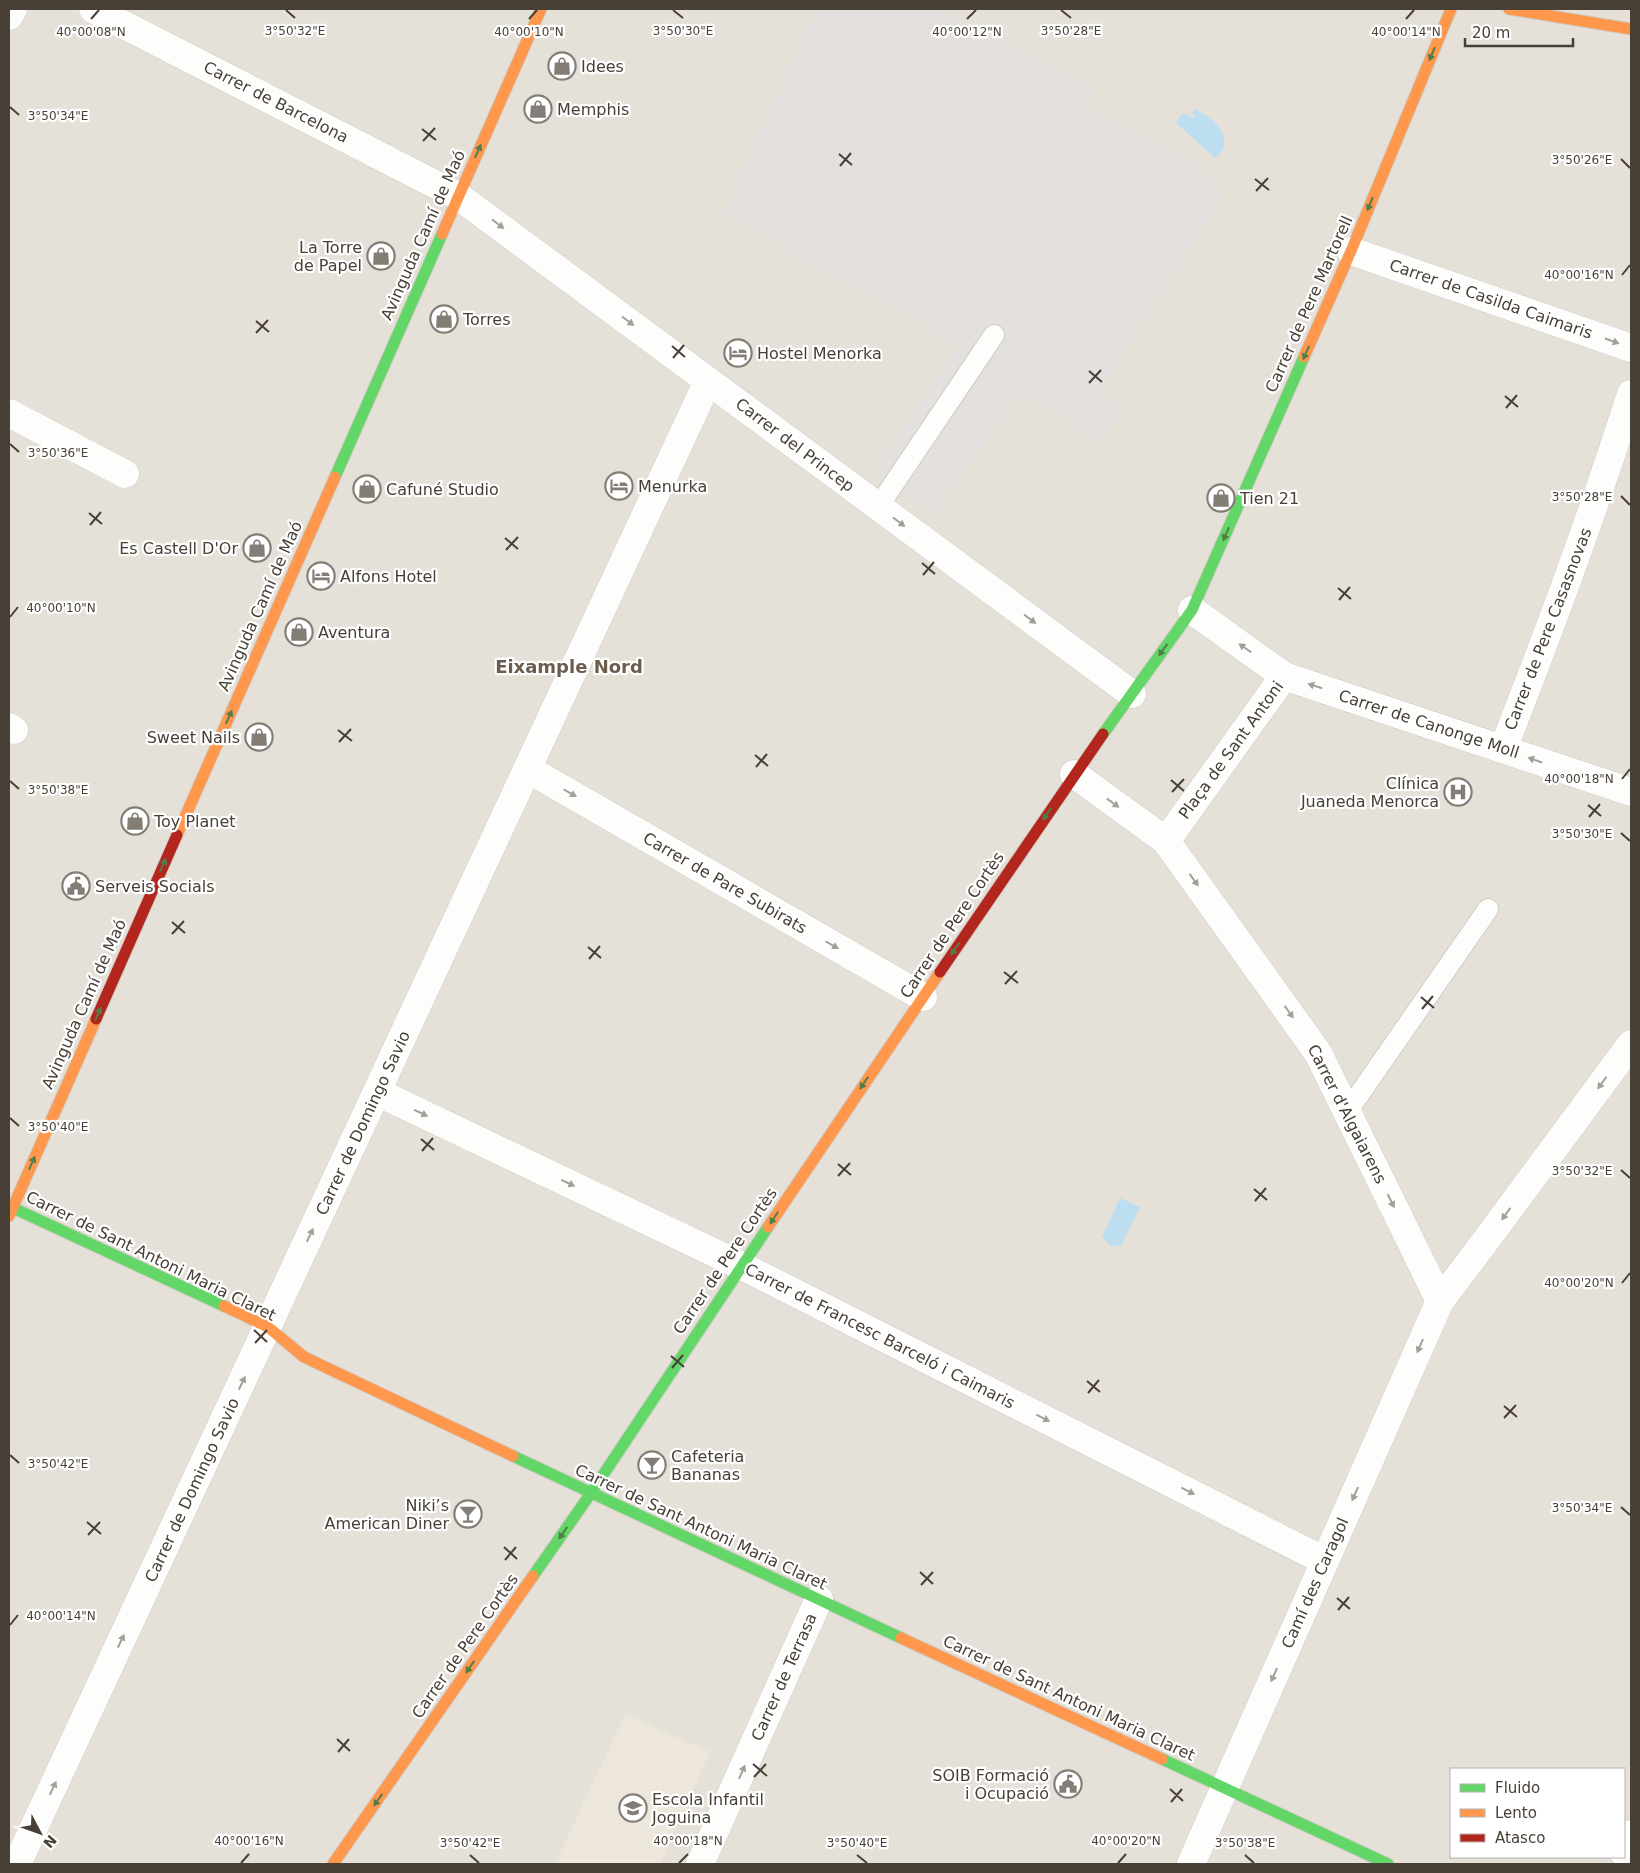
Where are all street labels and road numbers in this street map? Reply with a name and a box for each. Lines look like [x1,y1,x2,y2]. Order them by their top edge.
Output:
street label: Carrer de Barcelona [200,57,352,147]
street label: Avinguda Camí de Maó [377,147,469,323]
street label: Carrer de Pere Martorell [1261,213,1357,395]
street label: Carrer de Casilda Caimaris [1387,255,1595,343]
street label: Carrer del Princep [732,394,858,496]
street label: Avinguda Camí de Maó [214,518,306,694]
street label: Carrer de Pere Casasnovas [1501,525,1595,733]
street label: Plaça de Sant Antoni [1175,677,1287,823]
street label: Carrer de Canonge Moll [1336,686,1522,762]
street label: Carrer de Pare Subirats [640,828,810,938]
street label: Carrer de Pere Cortès [896,848,1008,1002]
street label: Avinguda Camí de Maó [38,916,130,1092]
street label: Carrer de Domingo Savio [312,1028,414,1218]
street label: Carrer d'Algaiarens [1304,1041,1390,1187]
street label: Carrer de Pere Cortès [669,1184,781,1338]
street label: Carrer de Sant Antoni Maria Claret [23,1187,279,1325]
street label: Carrer de Francesc Barceló i Caimaris [742,1259,1018,1413]
street label: Carrer de Domingo Savio [141,1395,243,1585]
street label: Carrer de Sant Antoni Maria Claret [572,1460,830,1594]
street label: Camí des Caragol [1278,1515,1352,1651]
street label: Carrer de Pere Cortès [408,1570,522,1722]
street label: Carrer de Terrasa [747,1610,821,1744]
street label: Carrer de Sant Antoni Maria Claret [940,1631,1198,1765]

